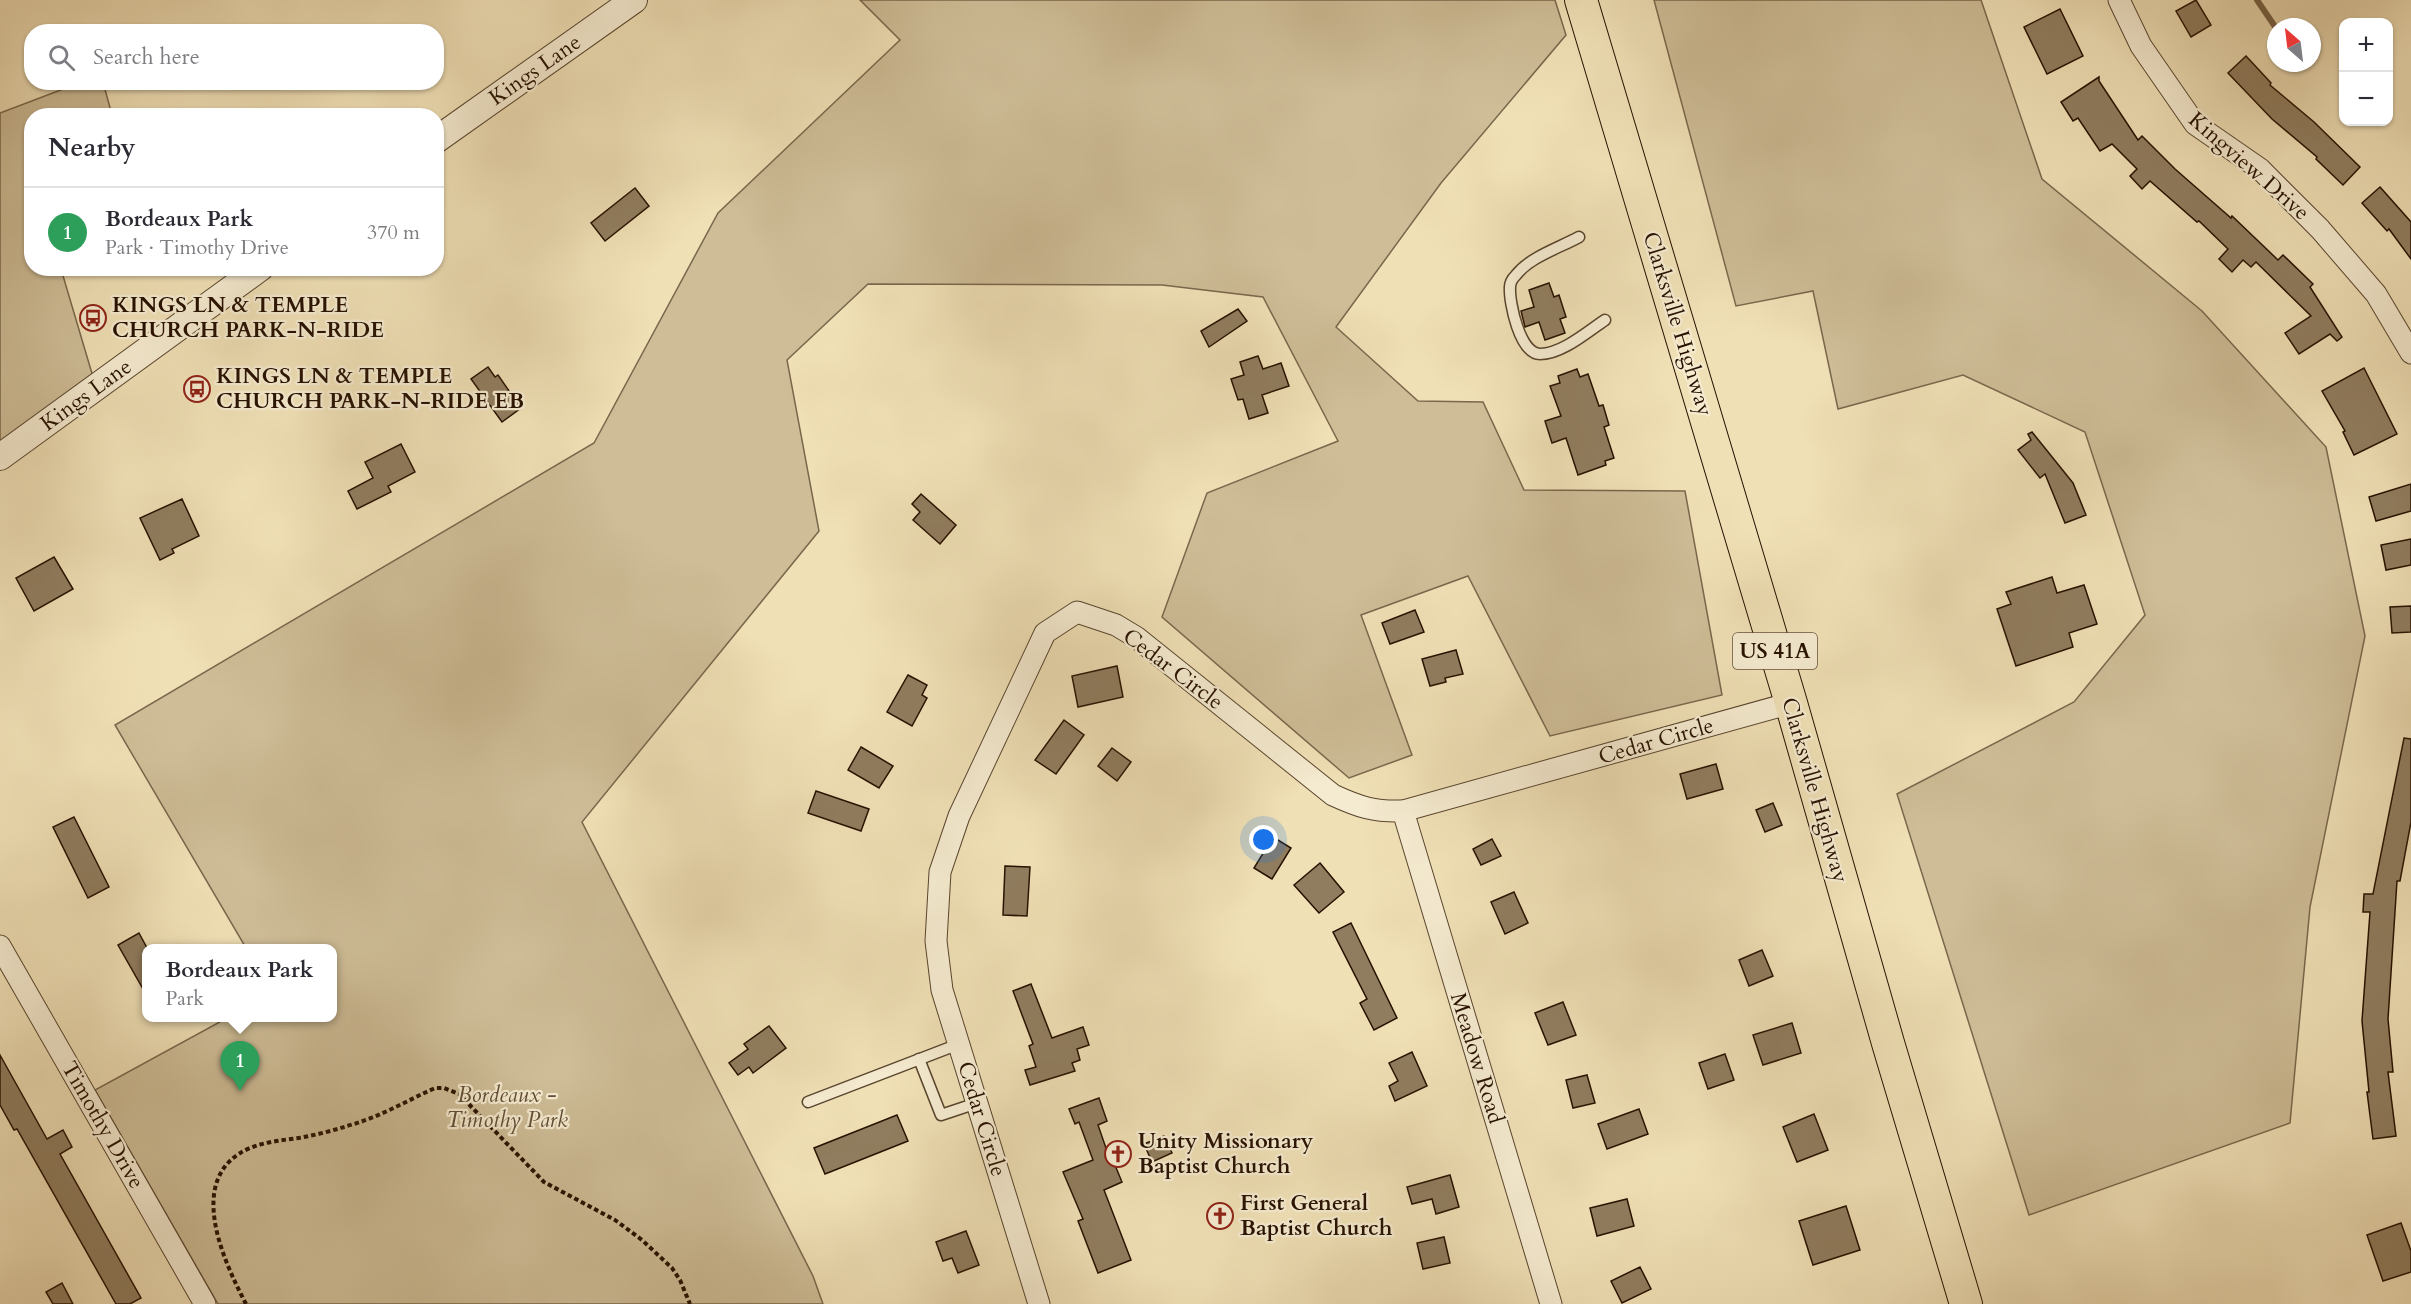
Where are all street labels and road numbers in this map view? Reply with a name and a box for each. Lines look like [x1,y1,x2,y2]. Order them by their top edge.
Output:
street label: Kings Lane [483,27,587,113]
street label: Kingview Drive [2182,105,2316,227]
street label: Clarksville Highway [1636,228,1720,420]
street label: Kings Lane [34,352,138,438]
street label: Cedar Circle [1117,621,1229,717]
road number: US 41A [1733,633,1817,669]
street label: Clarksville Highway [1774,694,1856,886]
street label: Cedar Circle [1595,710,1717,772]
street label: Meadow Road [1443,989,1511,1128]
street label: Timothy Drive [54,1056,152,1194]
street label: Cedar Circle [950,1058,1014,1180]

